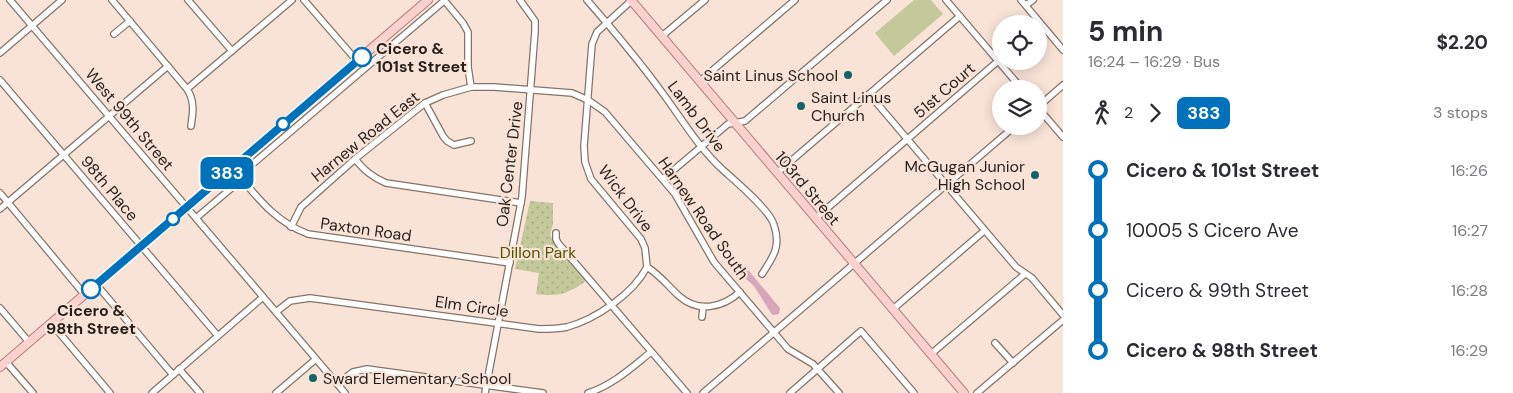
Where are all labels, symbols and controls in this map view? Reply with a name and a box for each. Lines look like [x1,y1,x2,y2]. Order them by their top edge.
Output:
text: 5 min [1088,13,1163,50]
map controls [992,15,1047,135]
button: locate [992,15,1047,70]
text: $2.20 [1437,30,1488,55]
place label: Cicero & 101st Street [376,38,467,77]
marker: Cicero & 101st Street [352,47,372,67]
text: 16:24 – 16:29 · Bus [1088,51,1220,72]
street label: 51st Court [909,58,980,123]
street label: West 99th Street [81,64,179,175]
place label: Saint Linus School [703,65,838,86]
marker: Saint Linus School [842,69,854,81]
street label: Lamb Drive [663,77,730,156]
button: layers [992,80,1047,135]
street label: Harnew Road East [307,86,424,186]
place label: Saint Linus Church [811,87,891,126]
icon: walk [1088,99,1116,127]
icon: forward [1141,99,1169,127]
street label: Oak Center Drive [491,100,528,228]
marker: Saint Linus Church [795,100,807,112]
text: 383 [1187,101,1220,125]
text: 2 [1124,102,1133,123]
text: 3 stops [1433,102,1488,123]
unlabelled marker [276,117,290,131]
street label: 103rd Street [770,147,845,230]
street label: 98th Place [76,151,143,225]
street label: Harnew Road South [653,153,754,284]
place label: McGugan Junior High School [904,156,1025,195]
line badge: 383 [198,157,256,189]
text: Cicero & 101st Street [1126,158,1319,183]
text: 16:26 [1450,160,1488,181]
text: 383 [210,161,244,185]
street label: Wick Drive [594,161,658,236]
marker: McGugan Junior High School [1029,169,1041,181]
unlabelled marker [166,212,180,226]
street label: Paxton Road [319,213,413,246]
text: 10005 S Cicero Ave [1126,218,1298,243]
text: 16:27 [1452,220,1488,241]
park label: Dillon Park [500,242,576,263]
text: Cicero & 99th Street [1126,278,1309,303]
marker: Cicero & 98th Street [81,279,101,299]
text: 16:28 [1451,280,1488,301]
street label: Elm Circle [434,291,510,322]
place label: Cicero & 98th Street [46,300,136,339]
text: Cicero & 98th Street [1126,338,1318,363]
text: 16:29 [1451,340,1488,361]
place label: Sward Elementary School [323,368,511,389]
marker: Sward Elementary School [307,372,319,384]

